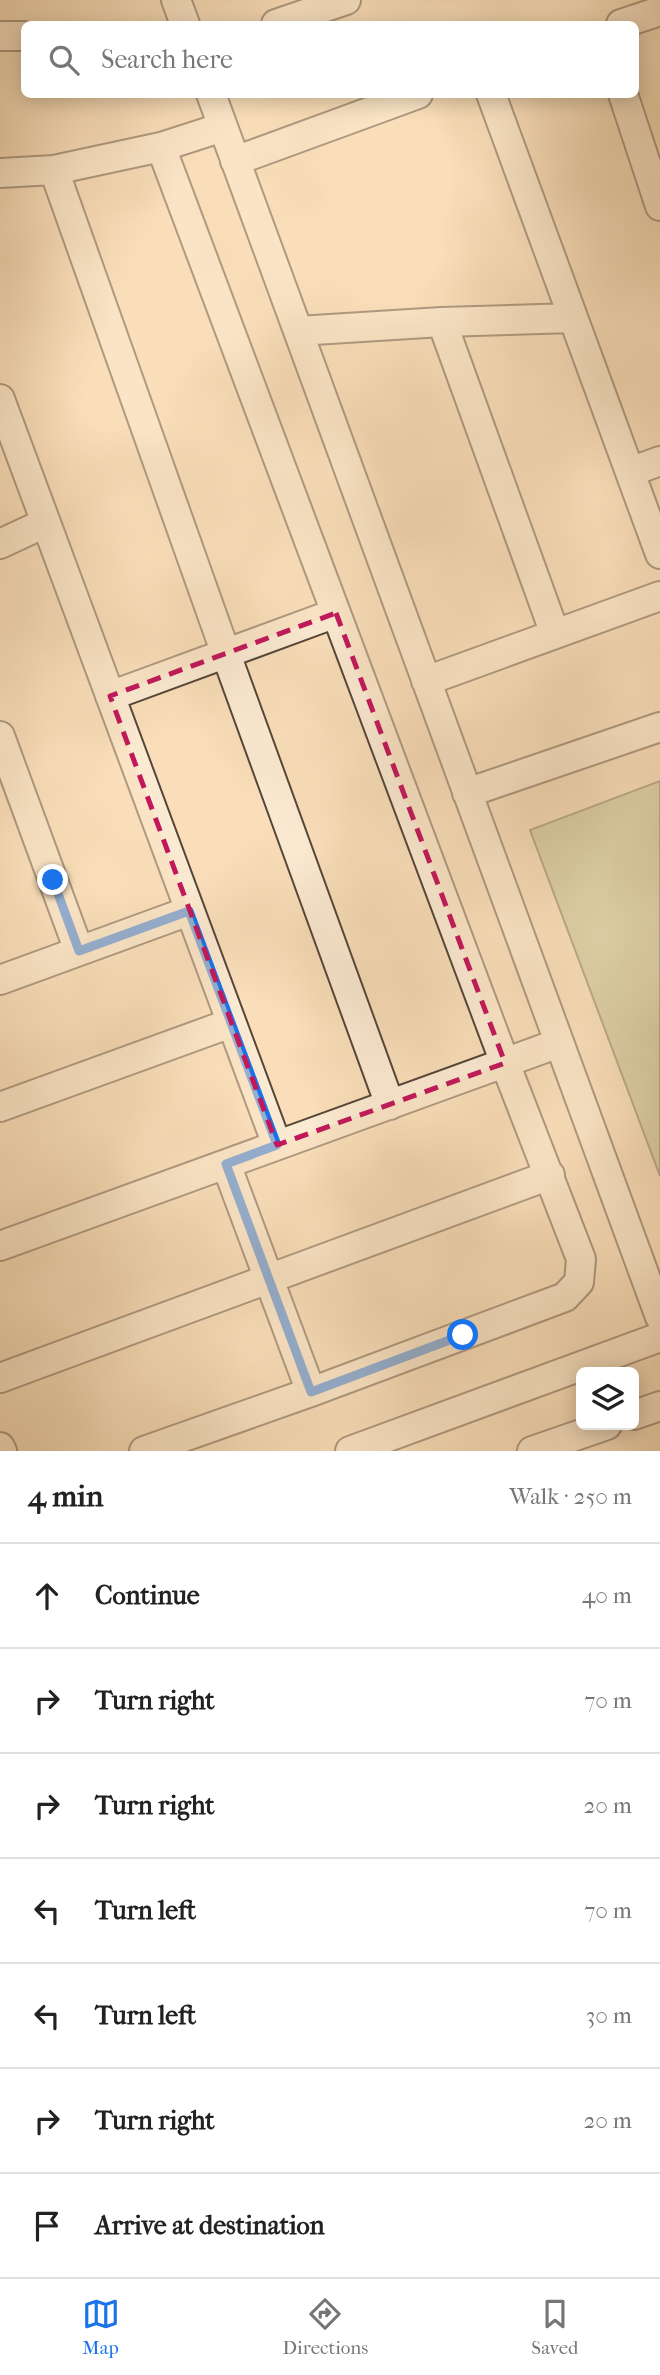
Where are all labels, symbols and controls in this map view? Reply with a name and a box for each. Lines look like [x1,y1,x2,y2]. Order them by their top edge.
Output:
search box [21,21,639,98]
icon: search [45,41,83,79]
text: Search here [101,44,233,75]
route end [37,864,68,895]
route start [447,1319,478,1350]
map controls [576,1367,639,1430]
button: layers [576,1367,639,1430]
text: 4 min [28,1479,103,1514]
text: Walk · 250 m [509,1483,632,1510]
icon: ahead [28,1577,66,1615]
text: Continue [95,1580,200,1611]
text: 40 m [582,1582,632,1609]
icon: right [28,1682,66,1720]
text: Turn right [95,1685,215,1716]
text: 70 m [584,1687,632,1714]
icon: right [28,1787,66,1825]
text: Turn right [95,1790,215,1821]
text: 20 m [583,1792,632,1819]
icon: left [28,1892,66,1930]
text: Turn left [95,1895,196,1926]
text: 70 m [584,1897,632,1924]
icon: left [28,1997,66,2035]
text: Turn left [95,2000,196,2031]
text: 30 m [586,2002,632,2029]
icon: right [28,2102,66,2140]
text: Turn right [95,2105,215,2136]
text: 20 m [583,2107,632,2134]
icon: arrive [28,2207,66,2245]
text: Arrive at destination [95,2210,325,2241]
tab: Map [82,2295,120,2359]
tab: Directions [283,2295,368,2359]
tab: Saved [531,2295,578,2359]

